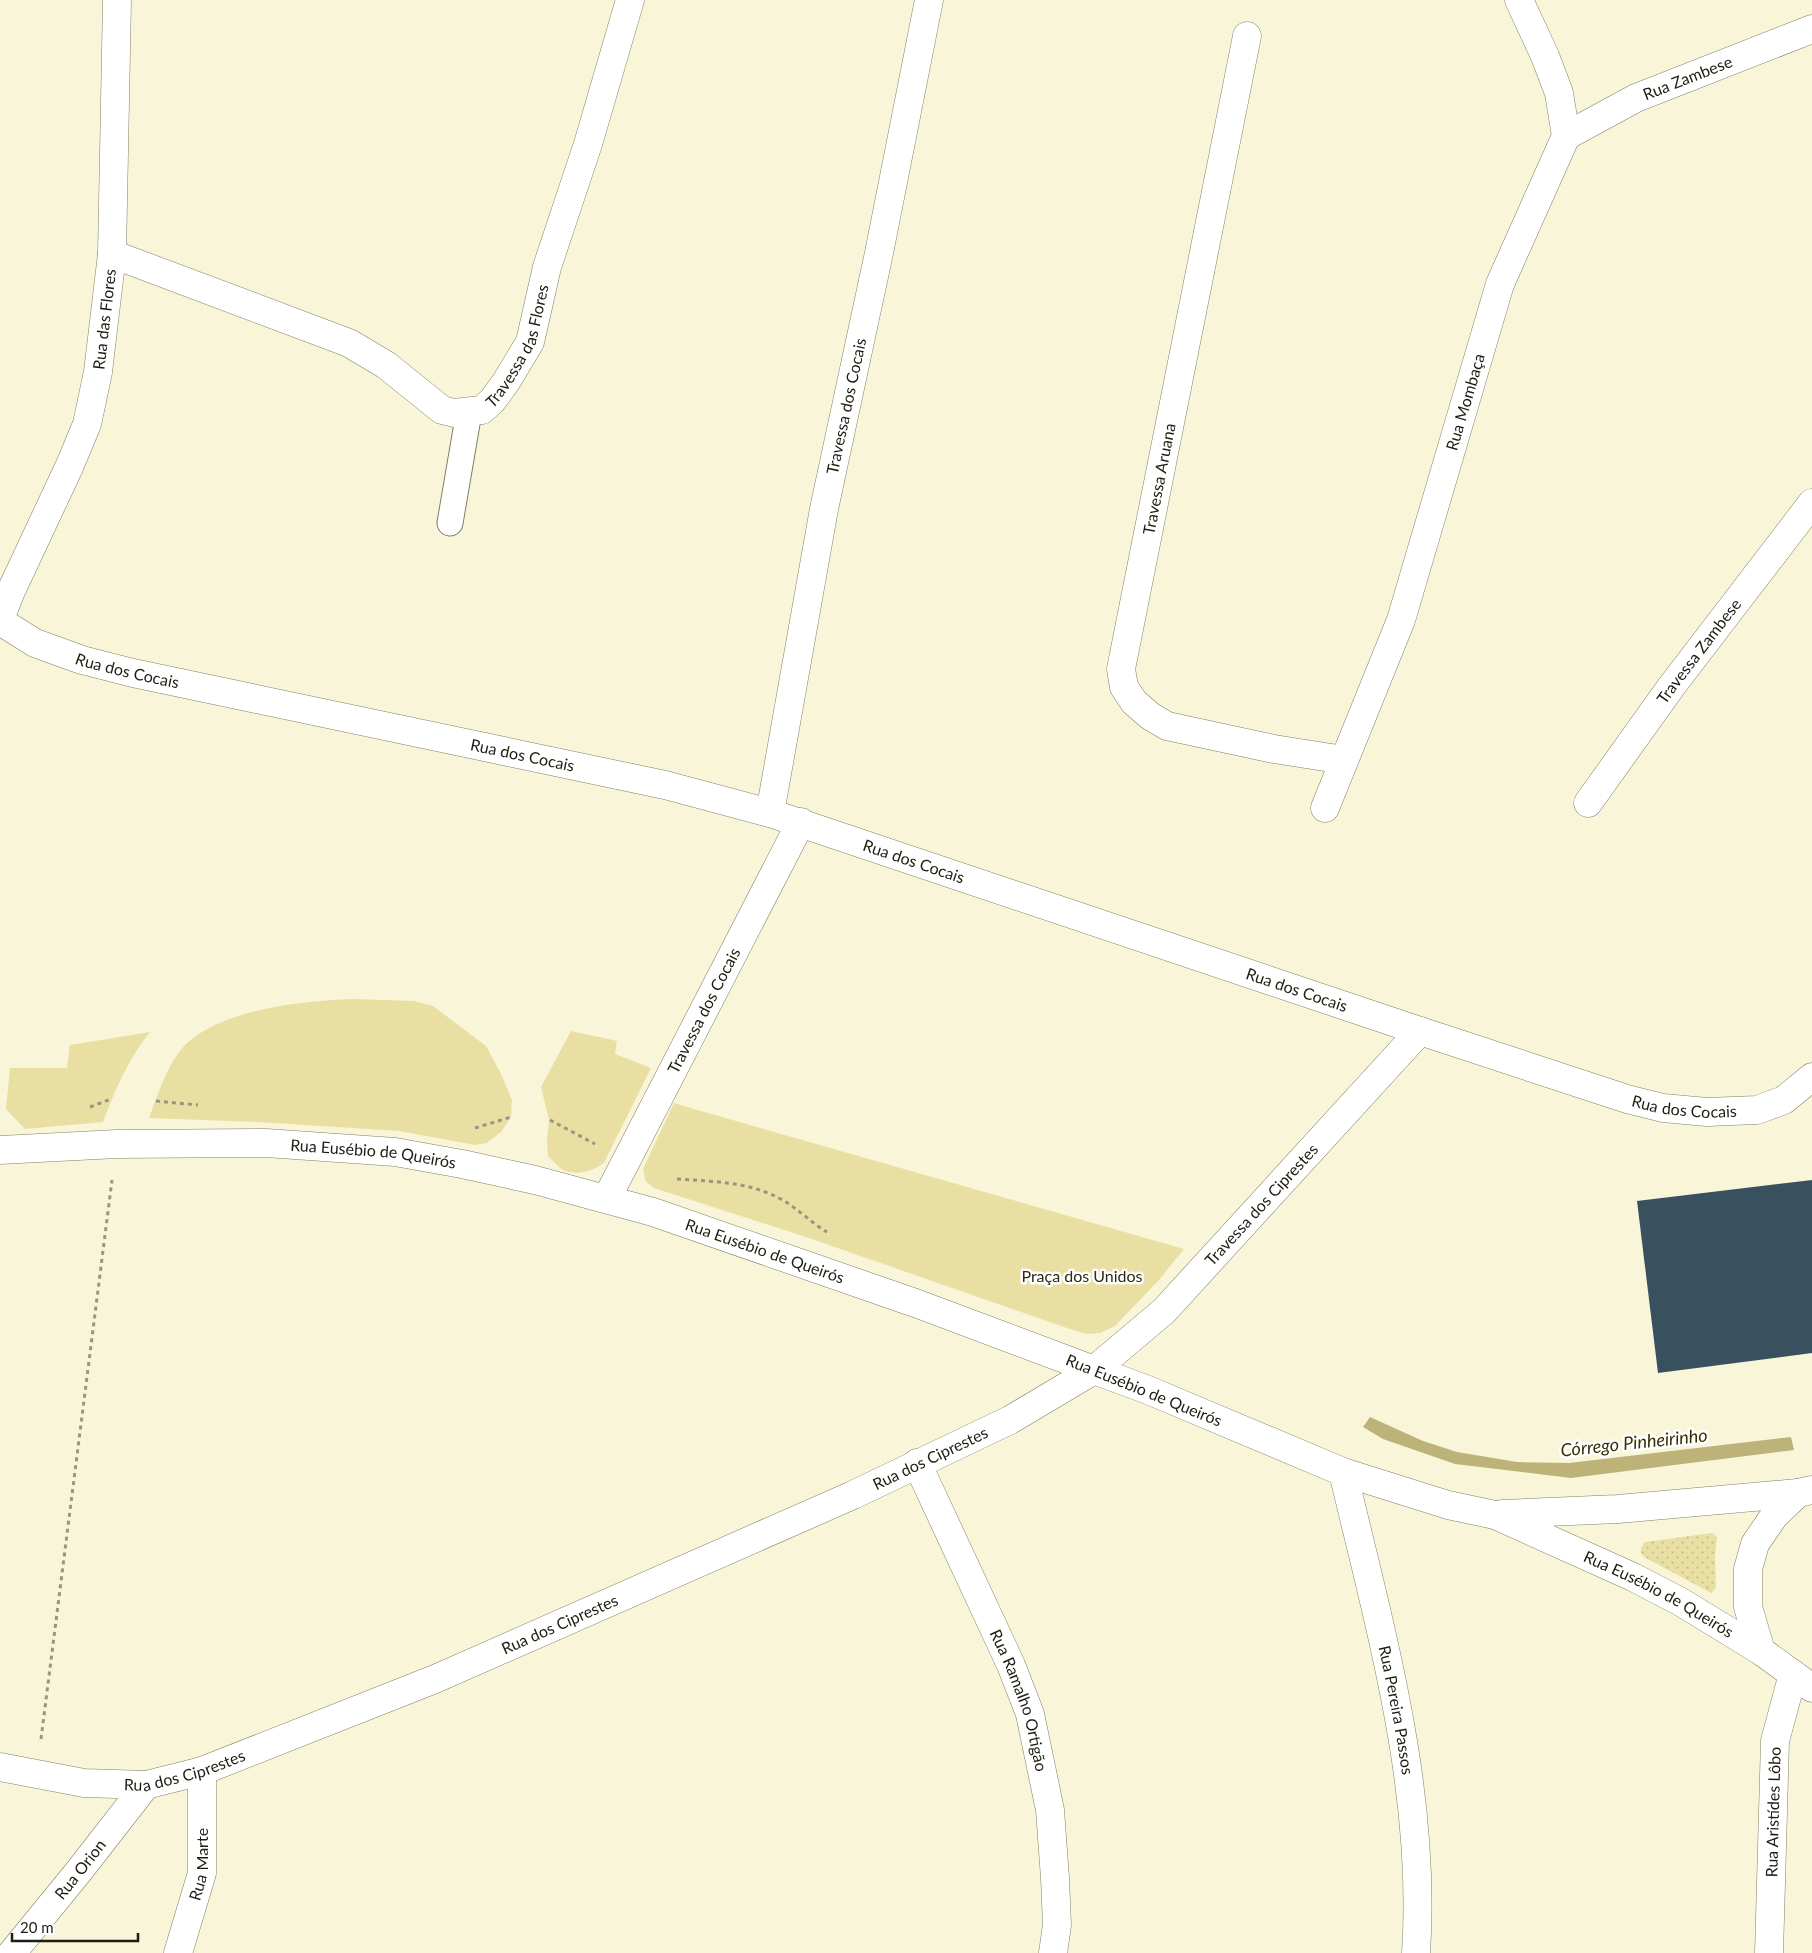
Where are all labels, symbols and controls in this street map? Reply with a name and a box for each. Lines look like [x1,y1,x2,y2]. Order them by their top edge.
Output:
street label: Rua Zambese [1640,51,1735,103]
street label: Rua das Flores [88,268,119,370]
street label: Travessa das Flores [481,282,552,411]
street label: Travessa dos Cocais [822,336,869,476]
street label: Rua Mombaça [1441,351,1488,453]
street label: Travessa Aruana [1138,421,1179,536]
street label: Travessa Zambese [1652,594,1744,707]
street label: Rua dos Cocais [73,648,181,691]
street label: Rua dos Cocais [469,734,576,775]
street label: Rua dos Cocais [861,835,967,887]
street label: Travessa dos Cocais [663,944,744,1076]
street label: Rua dos Cocais [1244,963,1350,1015]
street label: Rua dos Cocais [1630,1091,1737,1121]
street label: Rua Eusébio de Queirós [290,1135,458,1172]
street label: Travessa dos Ciprestes [1201,1139,1321,1269]
street label: Rua Eusébio de Queirós [683,1214,847,1287]
park label: Praça dos Unidos [1021,1266,1143,1285]
street label: Rua Eusébio de Queirós [1063,1350,1225,1430]
street label: Rua dos Ciprestes [869,1422,991,1493]
water label: Córrego Pinheirinho [1559,1423,1708,1461]
street label: Rua Eusébio de Queirós [1581,1546,1737,1641]
street label: Rua dos Ciprestes [498,1590,621,1658]
street label: Rua Ramalho Ortigão [987,1626,1052,1773]
street label: Rua Pereira Passos [1375,1643,1418,1776]
street label: Rua dos Ciprestes [124,1745,248,1795]
street label: Rua Aristídes Lôbo [1761,1746,1784,1878]
street label: Rua Marte [184,1828,211,1903]
street label: Rua Orion [50,1835,109,1903]
scale bar [12,1910,139,1942]
text: 20 m [20,1918,54,1936]

